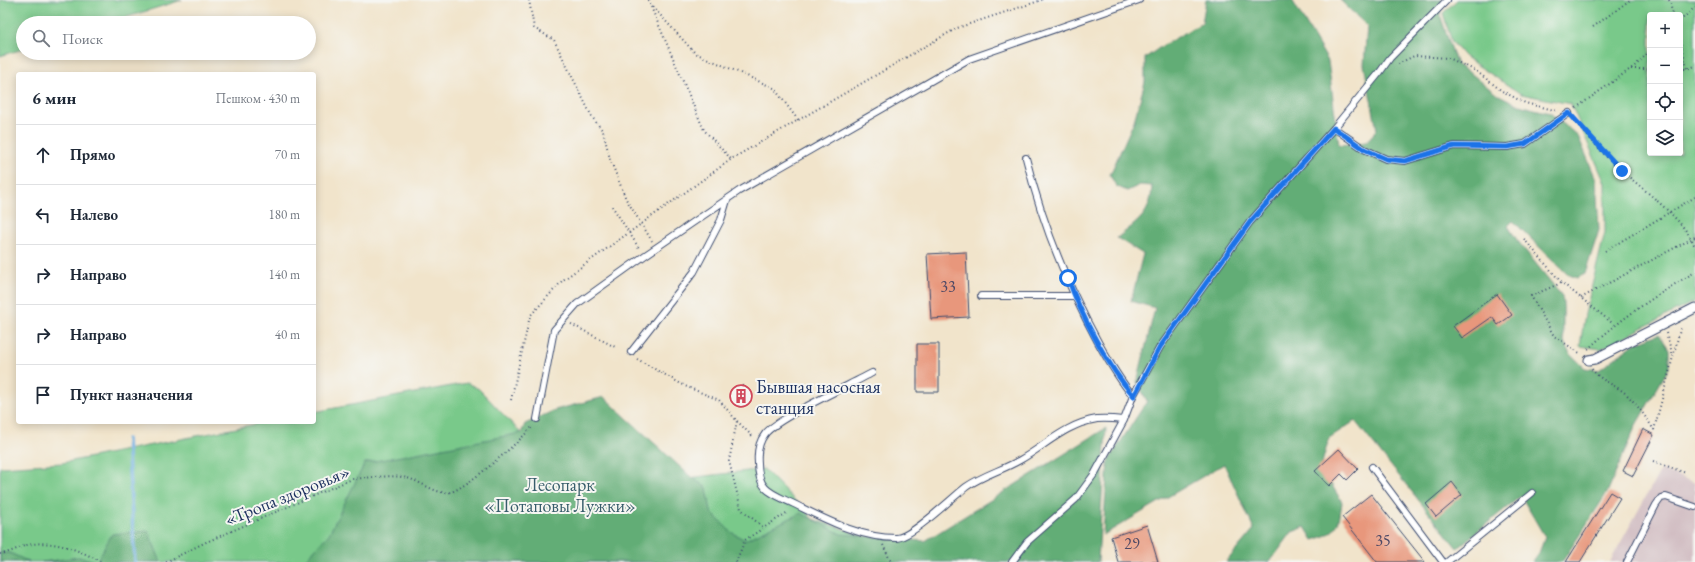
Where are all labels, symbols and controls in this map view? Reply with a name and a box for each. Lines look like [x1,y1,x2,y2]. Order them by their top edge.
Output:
map controls [1647,12,1683,156]
button: + [1647,12,1683,48]
search box [16,16,316,60]
icon: search [30,27,52,49]
text: Поиск [62,29,103,48]
button: − [1647,48,1683,84]
button: locate [1647,84,1683,120]
text: 6 мин [32,87,76,109]
text: Пешком · 430 m [216,90,300,107]
button: layers [1647,120,1683,156]
icon: ahead [32,144,54,166]
text: Прямо [70,145,115,164]
text: 70 m [275,146,300,163]
route end [1613,162,1631,180]
icon: left [32,204,54,226]
text: Налево [70,205,118,224]
text: 180 m [269,206,300,223]
icon: right [32,264,54,286]
text: Направо [70,265,127,284]
text: 140 m [269,266,300,283]
route start [1059,269,1077,287]
house number: 33 [940,276,956,297]
icon: right [32,324,54,346]
text: Направо [70,325,127,344]
text: 40 m [275,326,300,343]
place label: Бывшая насосная станция [756,375,881,419]
building icon: Бывшая насосная станция [728,383,754,409]
icon: arrive [32,384,54,406]
text: Пункт назначения [70,385,193,404]
street label: «Тропа здоровья» [221,459,353,531]
park label: Лесопарк «Потаповы Лужки» [484,473,636,517]
house number: 35 [1375,530,1391,551]
house number: 29 [1124,533,1140,554]

